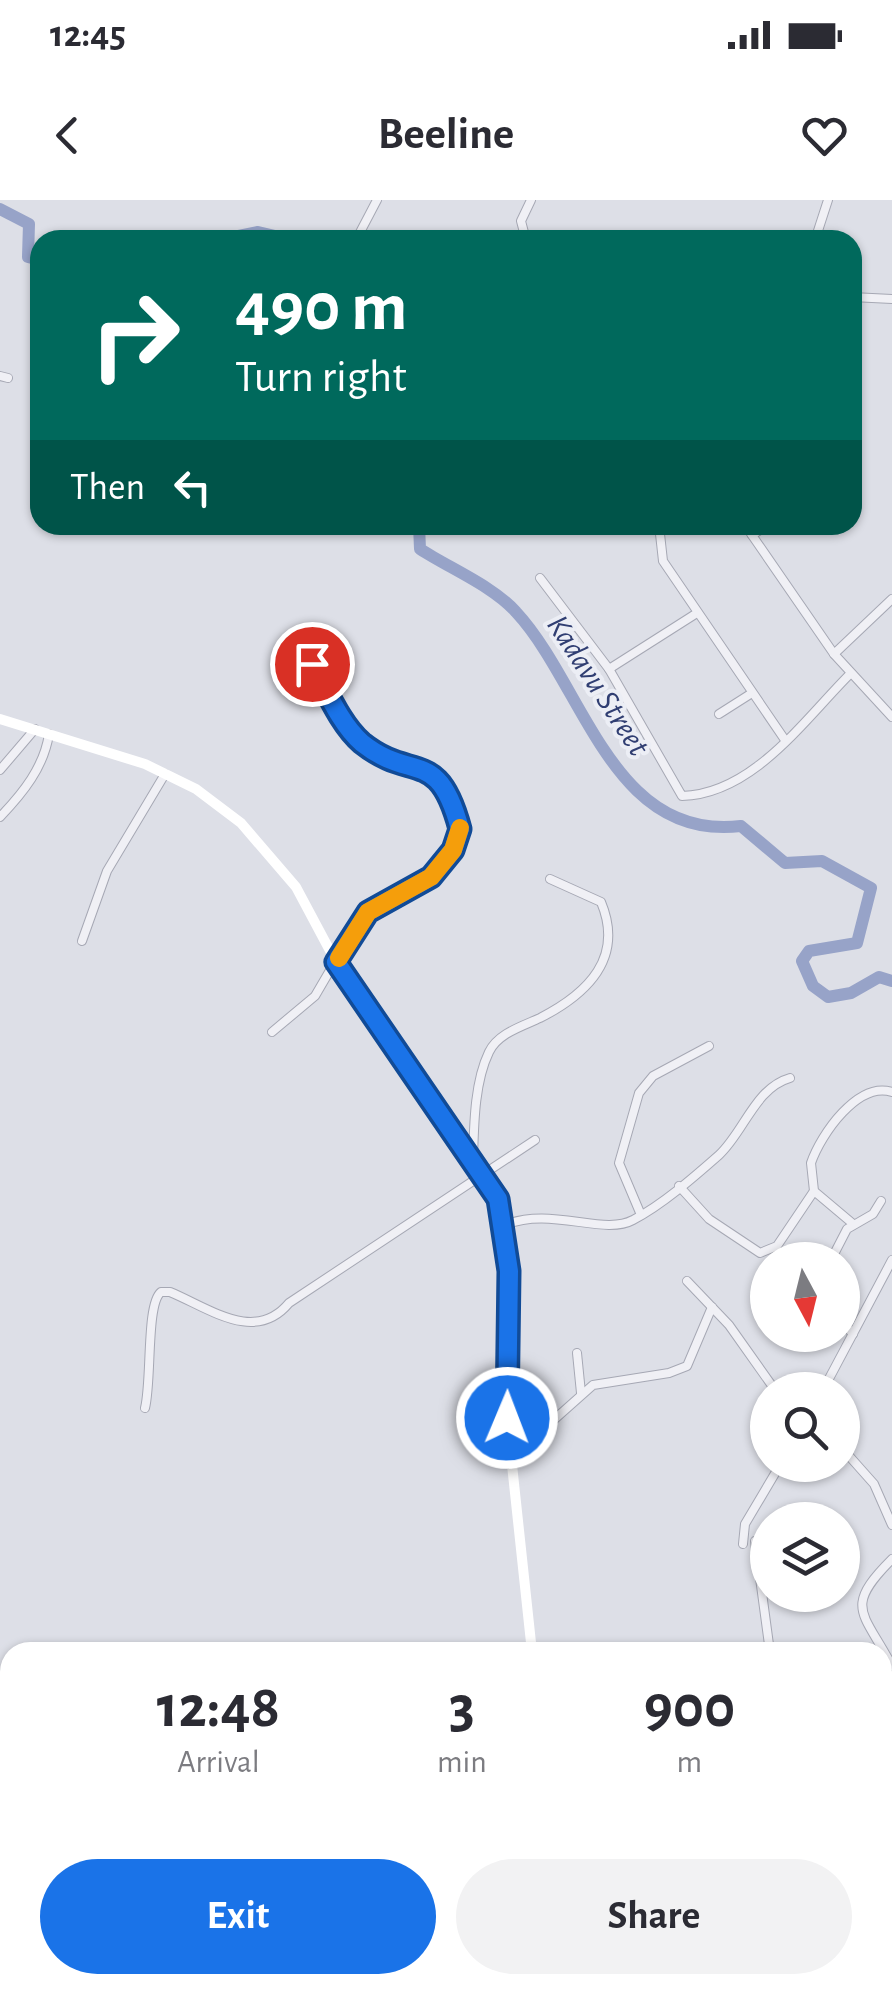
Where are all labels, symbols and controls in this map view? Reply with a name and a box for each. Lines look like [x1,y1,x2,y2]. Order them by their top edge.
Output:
text: 12:45 [50,16,126,54]
icon: back [40,108,95,163]
icon: heart [797,108,852,163]
text: Beeline [378,112,514,157]
icon: right [70,270,200,400]
text: 490 m [235,273,408,343]
text: Turn right [235,355,407,400]
icon: left [165,460,220,515]
text: Then [70,469,145,507]
water label: Kadavu Street [541,610,656,762]
pin [270,622,355,707]
icon: arrive [285,637,340,692]
north arrow [750,1242,860,1352]
map controls [750,1242,860,1612]
position arrow [455,1366,559,1470]
button: search [750,1372,860,1482]
button: layers [750,1502,860,1612]
text: 12:48 [157,1678,280,1738]
text: 3 [449,1678,475,1738]
text: 900 [644,1678,735,1738]
text: Arrival [177,1746,260,1778]
text: min [437,1746,487,1778]
text: m [677,1746,702,1778]
button: Exit [40,1859,436,1974]
button: Share [456,1859,852,1974]

